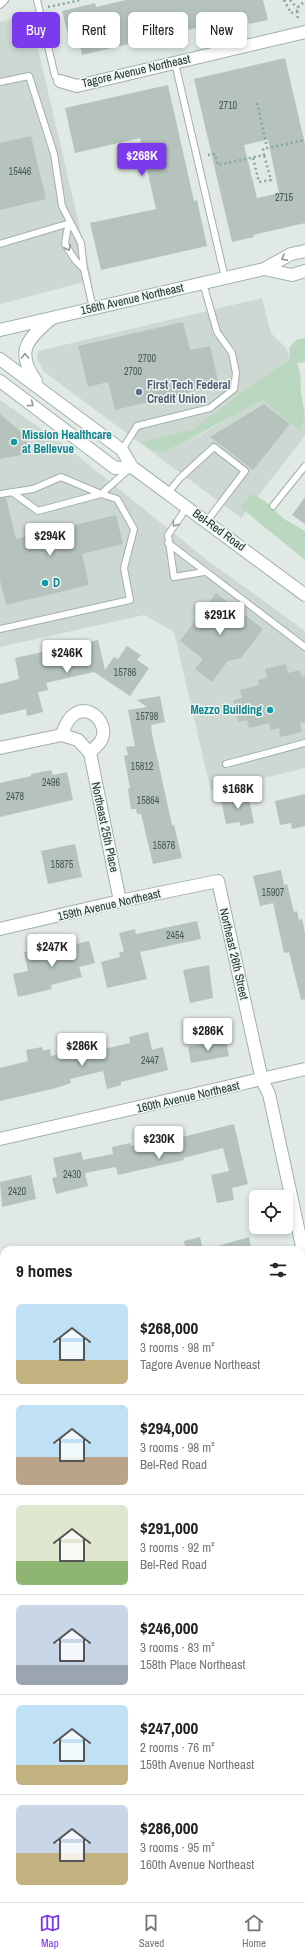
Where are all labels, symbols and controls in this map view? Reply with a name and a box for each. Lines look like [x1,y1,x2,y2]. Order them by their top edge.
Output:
chip: Buy [12,12,60,48]
chip: Rent [68,12,120,48]
chip: Filters [128,12,188,48]
chip: New [196,12,247,48]
street label: Tagore Avenue Northeast [80,51,192,91]
house number: 2710 [219,99,238,112]
pin: $268K [114,143,170,177]
text: $268K [126,147,158,164]
house number: 15446 [9,165,32,178]
house number: 2715 [275,191,294,204]
one-way arrow [63,244,71,251]
one-way arrow [281,254,288,261]
street label: 156th Avenue Northeast [79,279,185,319]
house number: 2700 [138,352,157,365]
one-way arrow [21,353,29,359]
house number: 2700 [124,365,143,378]
place label: First Tech Federal Credit Union [147,377,231,407]
marker: First Tech Federal Credit Union [134,387,144,397]
one-way arrow [27,399,34,406]
place label: Mission Healthcare at Bellevue [22,427,112,457]
marker: Mission Healthcare at Bellevue [9,437,19,447]
street label: Bel-Red Road [189,505,249,555]
one-way arrow [172,520,180,527]
pin: $294K [22,523,78,557]
text: $294K [34,527,66,544]
place label: D [53,575,60,591]
marker: D [40,578,50,588]
pin: $291K [192,602,248,636]
text: $291K [204,606,236,623]
pin: $246K [39,640,95,674]
text: $246K [51,644,83,661]
house number: 15786 [114,666,137,679]
place label: Mezzo Building [190,702,262,718]
marker: Mezzo Building [265,705,275,715]
house number: 15798 [136,710,159,723]
house number: 15812 [131,760,154,773]
house number: 2496 [42,776,61,789]
pin: $168K [210,776,266,810]
street label: Northeast 25th Place [88,780,122,874]
text: $168K [222,780,254,797]
house number: 2478 [6,790,25,803]
house number: 15864 [137,794,160,807]
house number: 15876 [153,839,176,852]
house number: 15875 [51,858,74,871]
street label: 159th Avenue Northeast [56,885,162,925]
house number: 15907 [262,886,285,899]
street label: Northeast 26th Street [216,907,252,1002]
house number: 2454 [166,929,185,942]
pin: $247K [24,934,80,968]
text: $247K [36,938,68,955]
pin: $286K [180,1018,236,1052]
text: $286K [192,1022,224,1039]
pin: $286K [54,1033,110,1067]
text: $286K [66,1037,98,1054]
house number: 2447 [141,1054,160,1067]
street label: 160th Avenue Northeast [135,1077,241,1117]
pin: $230K [131,1126,187,1160]
text: $230K [143,1130,175,1147]
house number: 2430 [63,1168,82,1181]
house number: 2420 [8,1185,27,1198]
map controls [249,1190,293,1234]
button: locate [249,1190,293,1234]
text: 9 homes [16,1259,73,1282]
icon: filters [267,1259,289,1281]
text: $268,000 [140,1316,198,1339]
icon: home [48,1320,96,1368]
text: 3 rooms · 98 m² [140,1339,215,1356]
text: Tagore Avenue Northeast [140,1356,260,1373]
text: $294,000 [140,1416,198,1439]
icon: home [48,1421,96,1469]
text: 3 rooms · 98 m² [140,1439,215,1456]
text: Bel-Red Road [140,1456,207,1473]
text: $291,000 [140,1516,198,1539]
icon: home [48,1521,96,1569]
text: 3 rooms · 92 m² [140,1539,215,1556]
text: Bel-Red Road [140,1556,207,1573]
text: $246,000 [140,1616,198,1639]
icon: home [48,1621,96,1669]
text: 3 rooms · 83 m² [140,1639,215,1656]
text: 158th Place Northeast [140,1656,245,1673]
text: $247,000 [140,1716,198,1739]
icon: home [48,1721,96,1769]
text: 2 rooms · 76 m² [140,1739,215,1756]
text: 159th Avenue Northeast [140,1756,254,1773]
text: $286,000 [140,1816,198,1839]
icon: home [48,1821,96,1869]
text: 3 rooms · 95 m² [140,1839,215,1856]
text: 160th Avenue Northeast [140,1856,254,1873]
tab: Map [39,1912,61,1950]
tab: Saved [139,1912,164,1950]
tab: Home [242,1912,266,1950]

